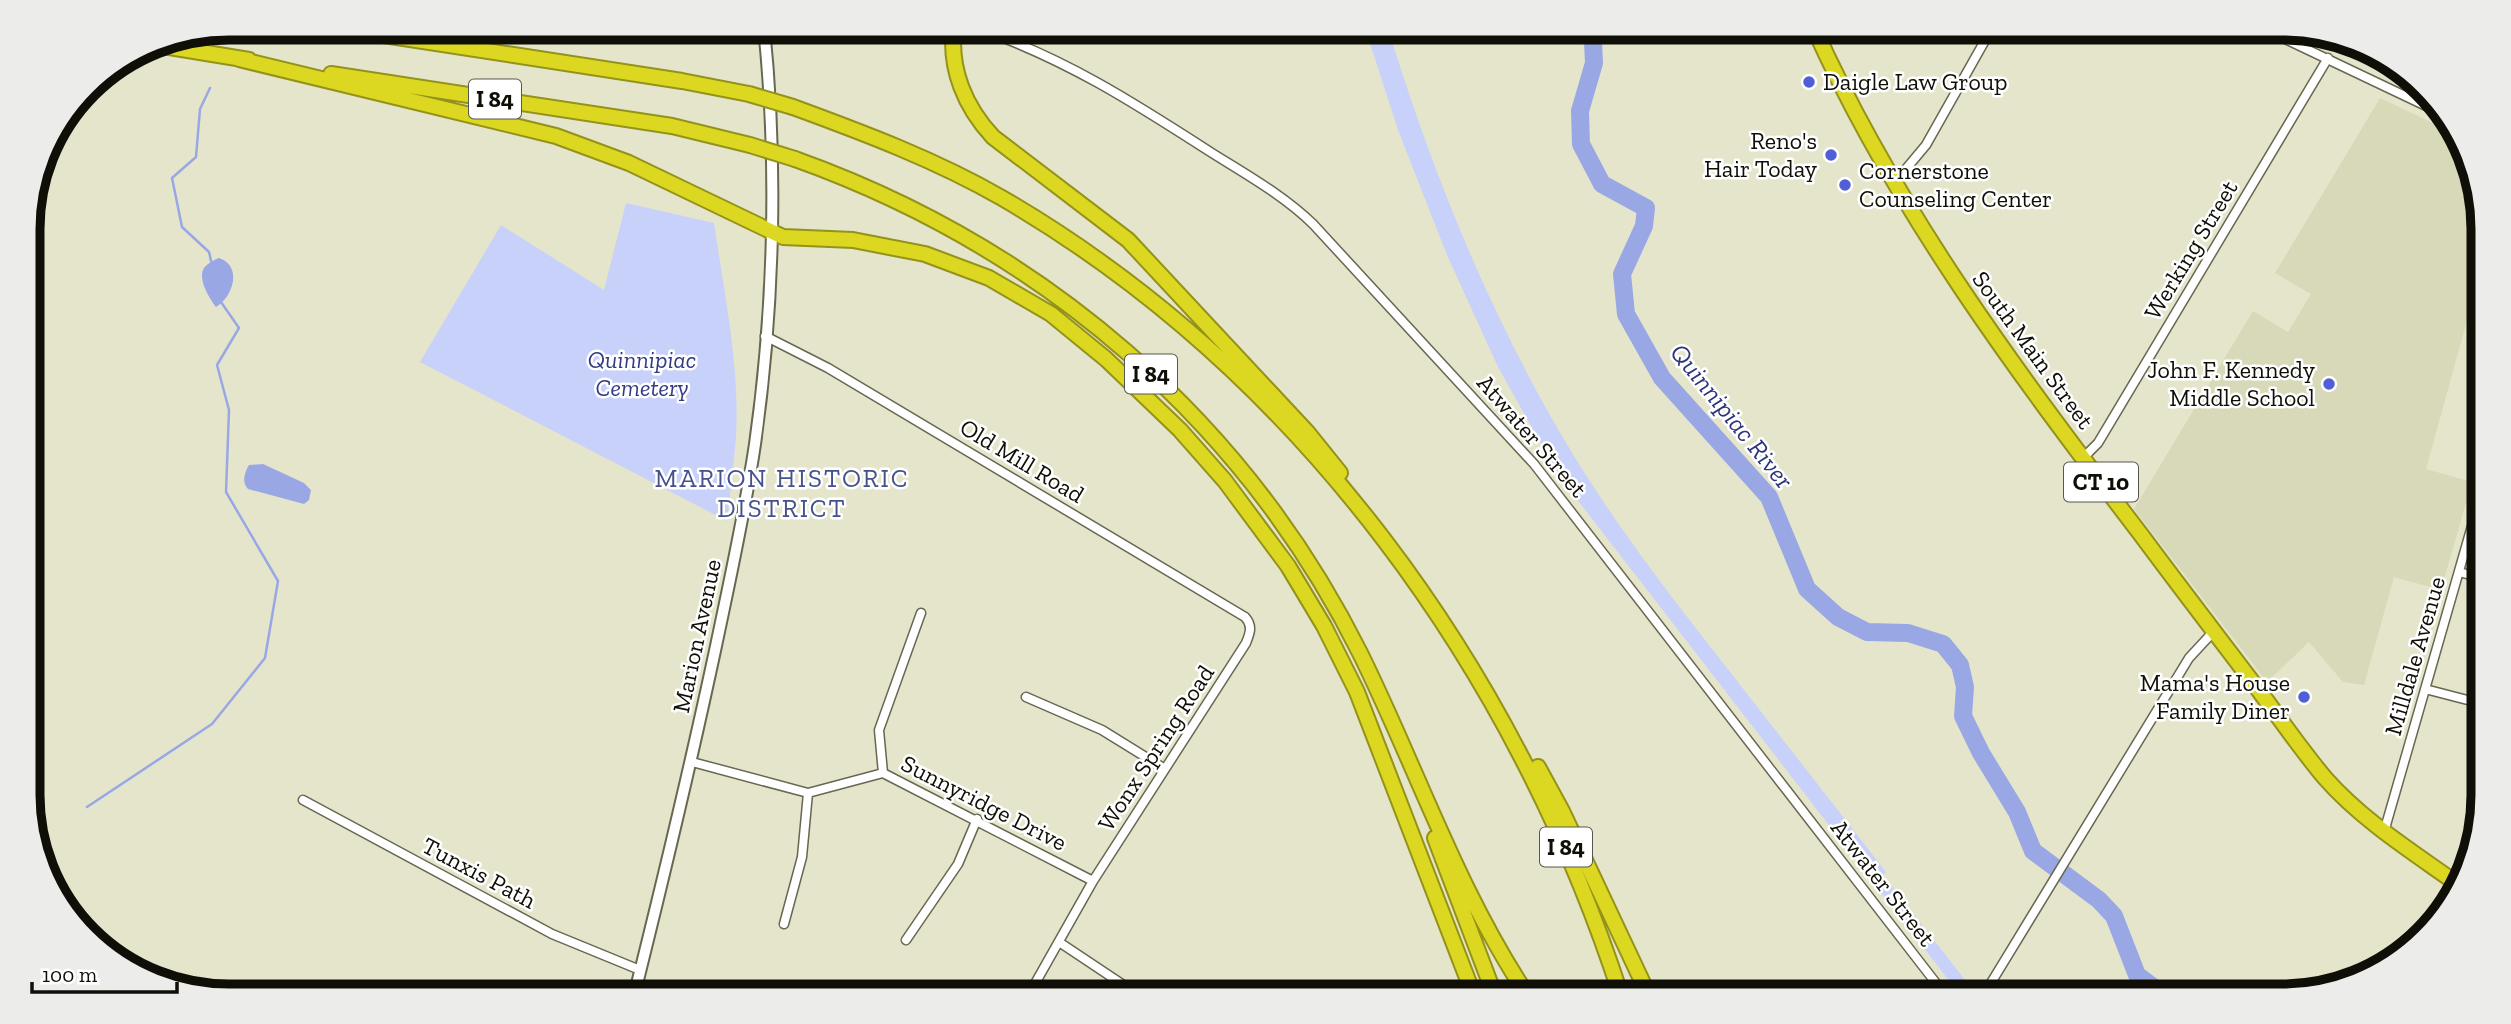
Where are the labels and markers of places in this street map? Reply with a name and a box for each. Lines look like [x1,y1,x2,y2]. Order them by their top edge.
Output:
place label: Daigle Law Group [1823,67,2008,96]
marker: Daigle Law Group [1801,74,1817,90]
place label: Reno's Hair Today [1704,126,1818,183]
marker: Reno's Hair Today [1823,147,1839,163]
place label: Cornerstone Counseling Center [1859,156,2052,213]
marker: Cornerstone Counseling Center [1837,177,1853,193]
place label: John F. Kennedy Middle School [2147,355,2316,412]
marker: John F. Kennedy Middle School [2321,376,2337,392]
place label: Mama's House Family Diner [2140,668,2290,725]
marker: Mama's House Family Diner [2296,689,2312,705]

